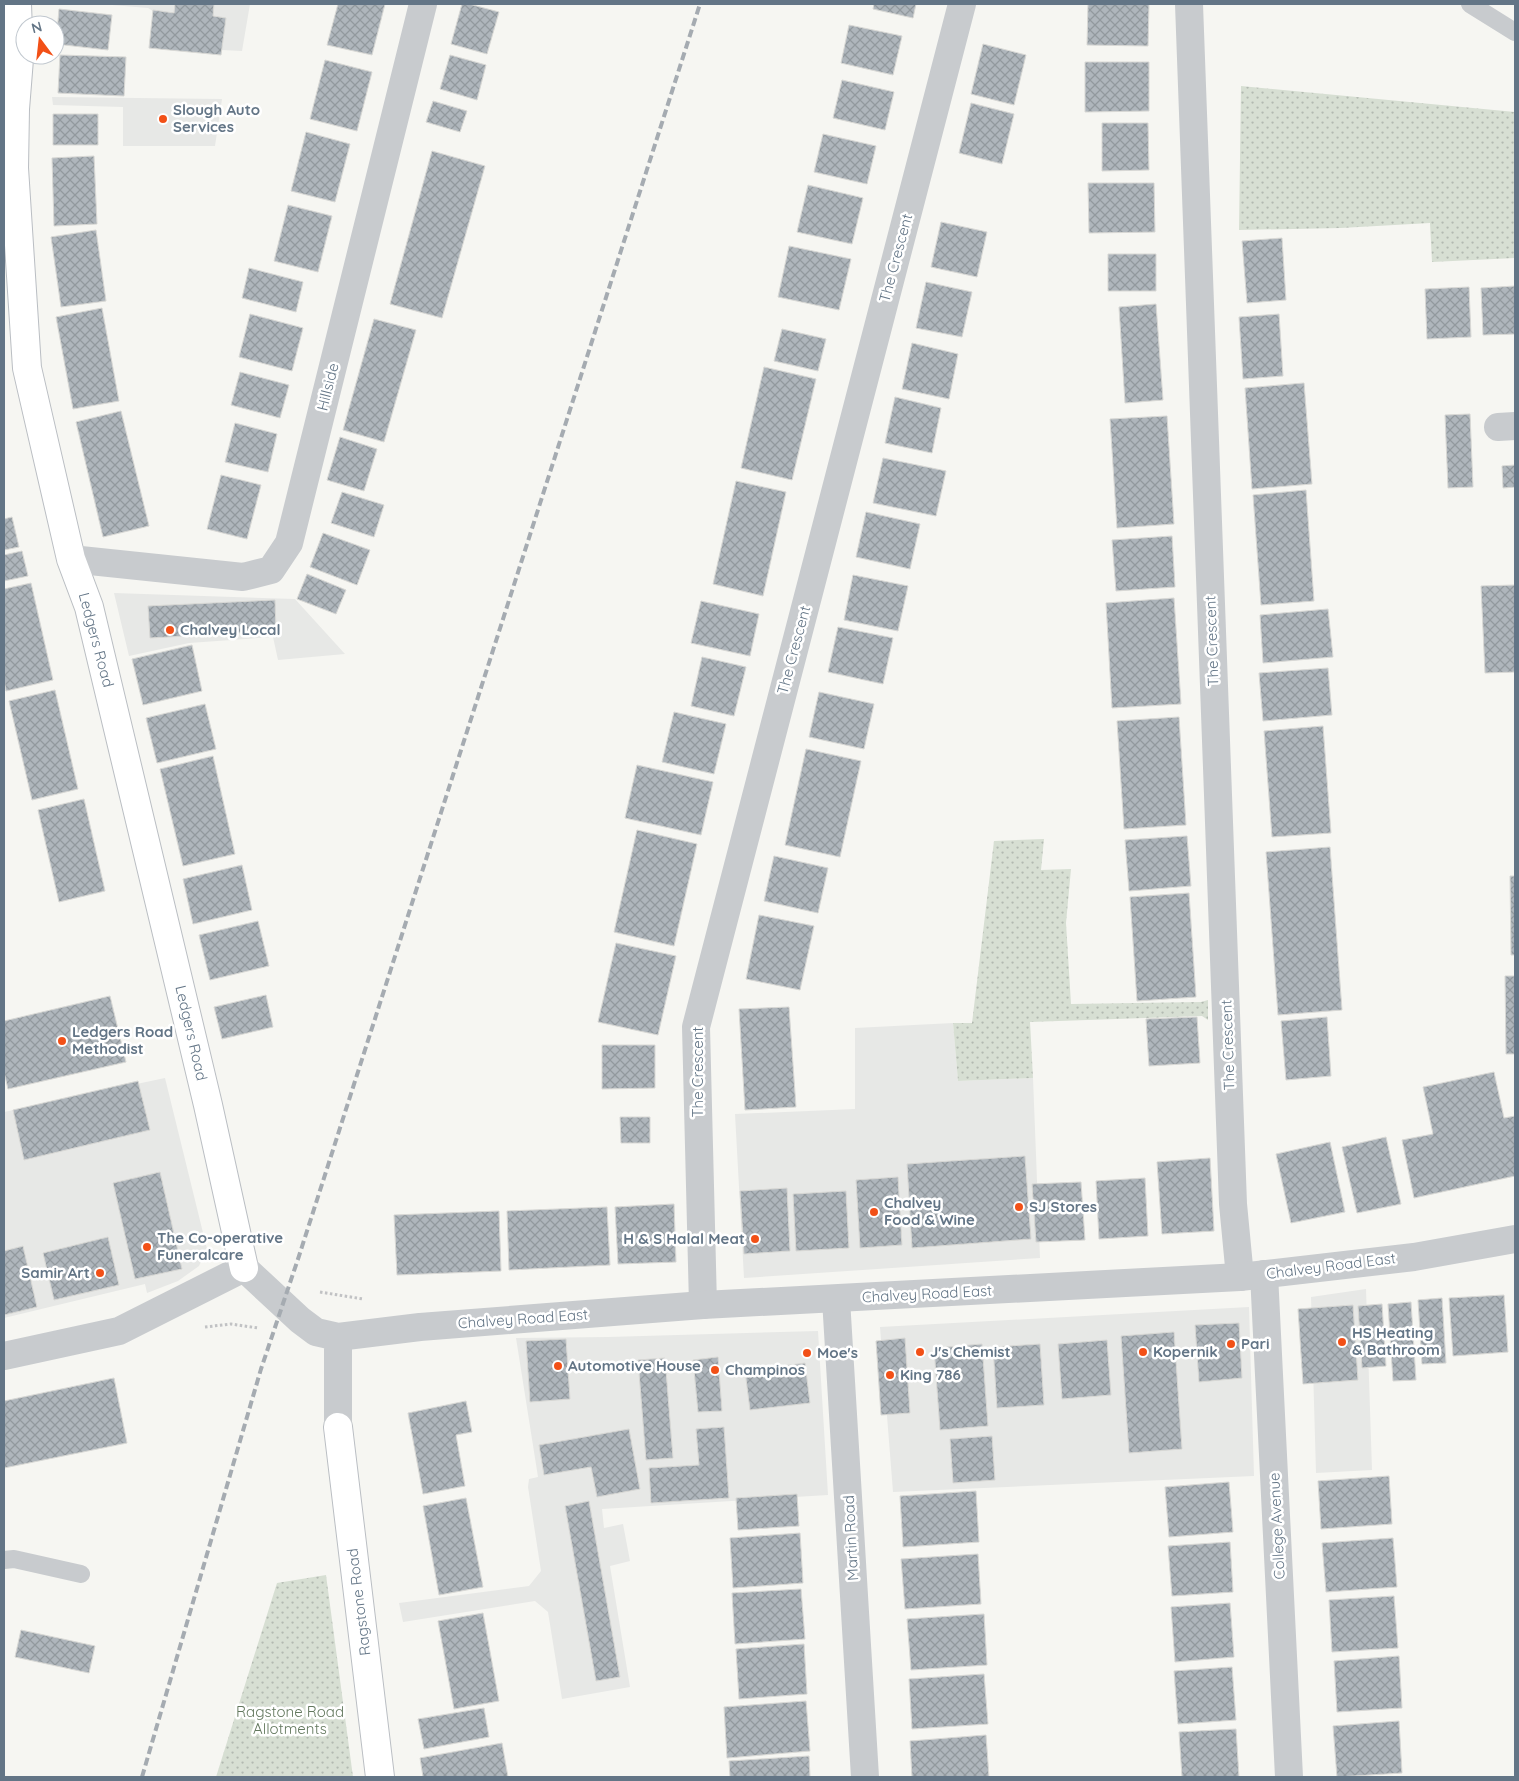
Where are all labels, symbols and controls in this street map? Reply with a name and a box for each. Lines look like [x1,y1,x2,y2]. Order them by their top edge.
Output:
north arrow [15,15,65,65]
text: N [29,17,44,37]
place label: Slough Auto Services [173,100,260,136]
marker: Slough Auto Services [157,113,169,125]
street label: The Crescent [875,212,916,304]
street label: Hillside [312,361,343,413]
street label: Ledgers Road [75,590,118,689]
street label: The Crescent [1200,595,1223,687]
street label: The Crescent [773,604,814,696]
place label: Chalvey Local [180,620,281,639]
marker: Chalvey Local [164,624,176,636]
street label: Ledgers Road [171,983,212,1082]
street label: The Crescent [1216,999,1239,1091]
place label: Ledgers Road Methodist [72,1022,173,1058]
street label: The Crescent [688,1027,707,1117]
marker: Ledgers Road Methodist [56,1035,68,1047]
place label: Chalvey Food & Wine [884,1193,975,1229]
place label: SJ Stores [1029,1197,1097,1216]
marker: SJ Stores [1013,1201,1025,1213]
marker: Chalvey Food & Wine [868,1206,880,1218]
place label: The Co-operative Funeralcare [157,1228,283,1264]
place label: H & S Halal Meat [623,1229,745,1248]
marker: H & S Halal Meat [749,1233,761,1245]
marker: The Co-operative Funeralcare [141,1241,153,1253]
street label: Chalvey Road East [1265,1248,1397,1283]
place label: Samir Art [21,1263,90,1282]
marker: Samir Art [94,1267,106,1279]
street label: Chalvey Road East [861,1281,993,1306]
street label: Chalvey Road East [457,1304,589,1333]
place label: HS Heating & Bathroom [1352,1323,1440,1359]
place label: Pari [1241,1334,1269,1353]
marker: HS Heating & Bathroom [1336,1336,1348,1348]
marker: Pari [1225,1338,1237,1350]
place label: J's Chemist [930,1342,1011,1361]
place label: Kopernik [1153,1342,1218,1361]
place label: Moe's [817,1343,858,1362]
marker: J's Chemist [914,1346,926,1358]
marker: Kopernik [1137,1346,1149,1358]
marker: Moe's [801,1347,813,1359]
place label: Automotive House [568,1356,701,1375]
marker: Automotive House [552,1360,564,1372]
place label: Champinos [725,1360,805,1379]
marker: Champinos [709,1364,721,1376]
place label: King 786 [900,1365,961,1384]
marker: King 786 [884,1369,896,1381]
street label: College Avenue [1264,1472,1289,1580]
street label: Martin Road [839,1495,862,1581]
street label: Ragstone Road [342,1547,375,1657]
park label: Ragstone Road Allotments [236,1702,344,1738]

